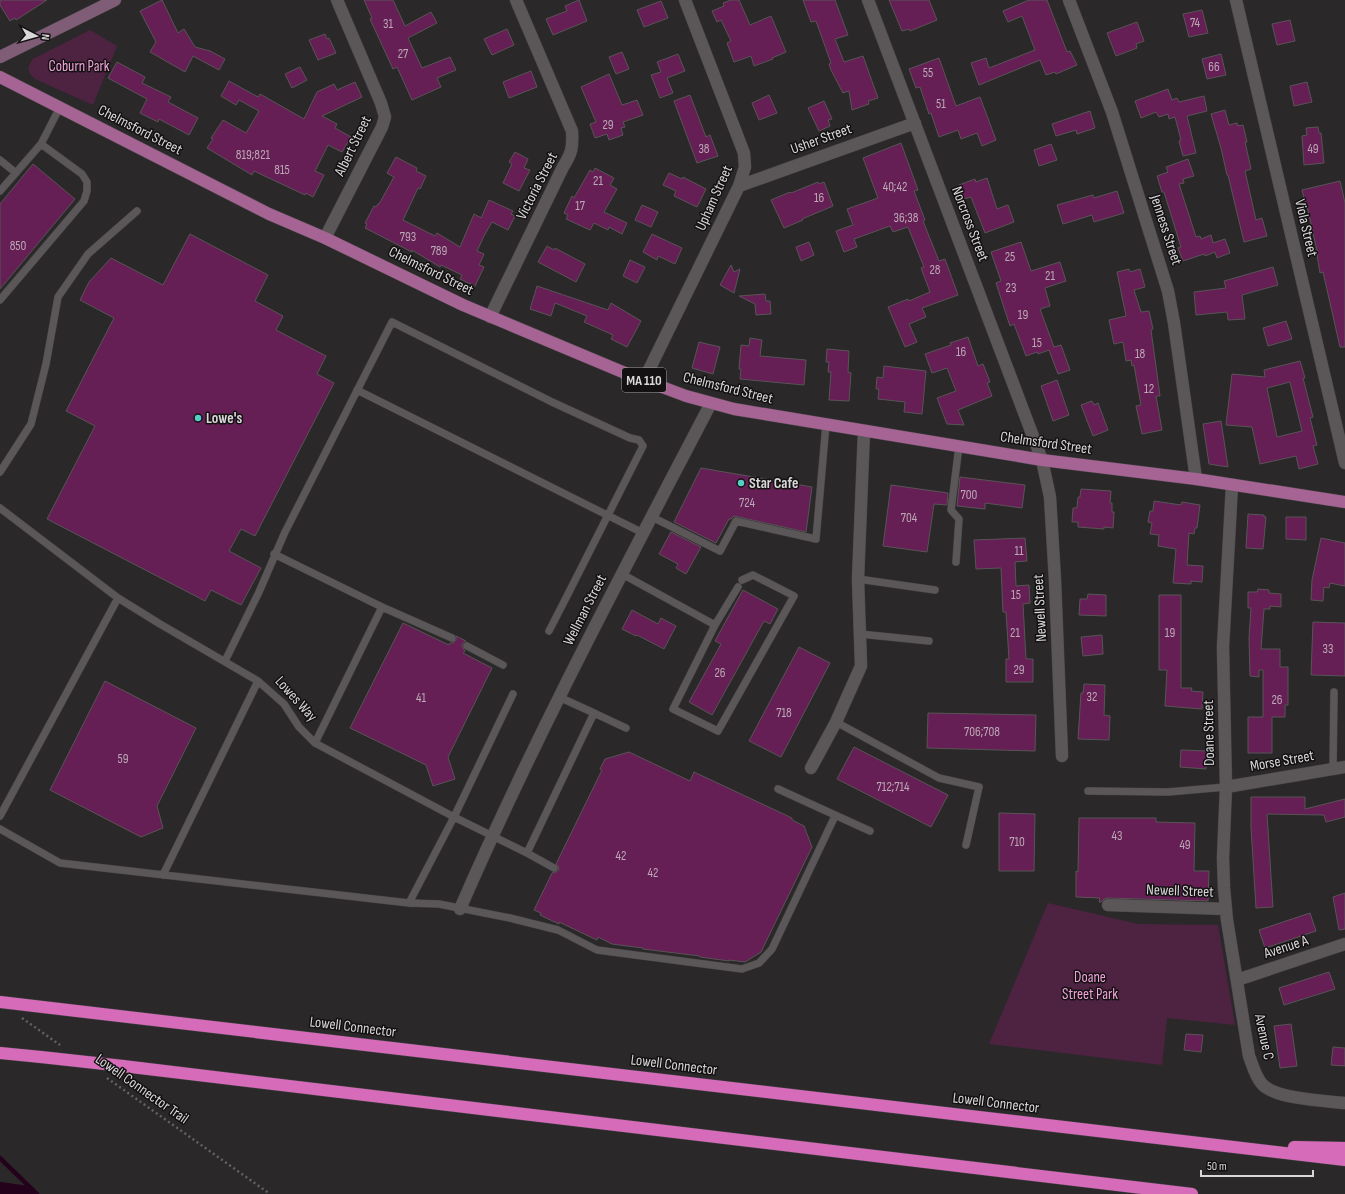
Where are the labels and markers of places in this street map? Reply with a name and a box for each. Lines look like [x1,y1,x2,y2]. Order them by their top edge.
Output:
place label: Lowe's [206,409,242,428]
marker: Lowe's [193,413,203,423]
place label: Star Cafe [749,474,798,493]
marker: Star Cafe [736,478,746,488]

